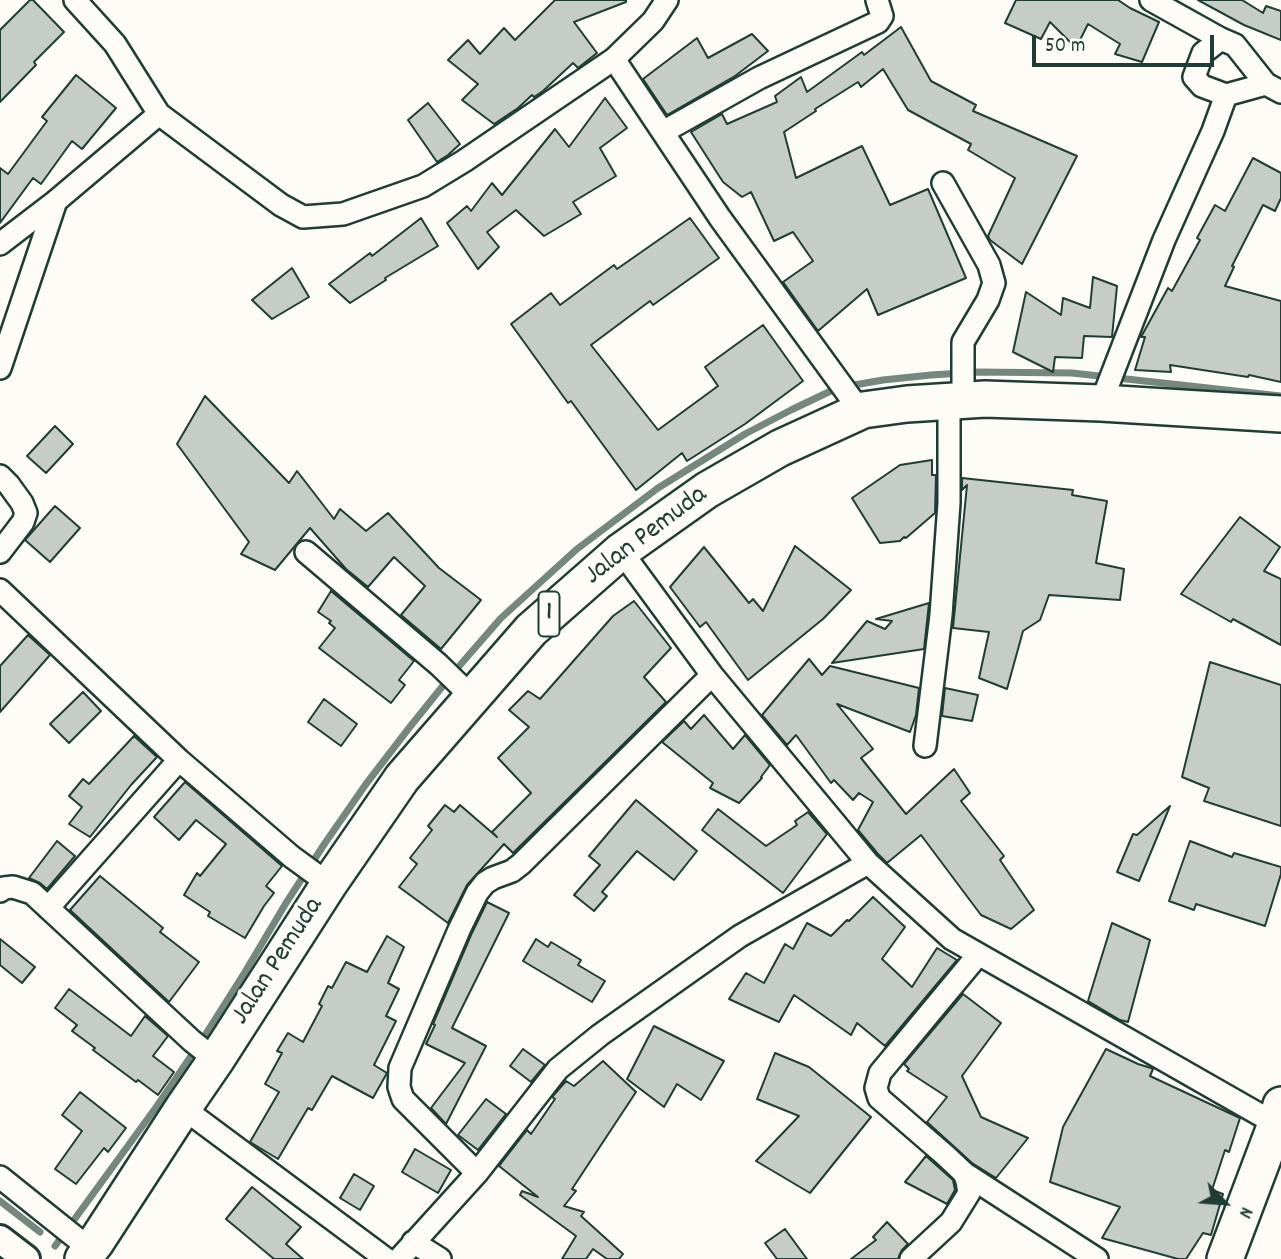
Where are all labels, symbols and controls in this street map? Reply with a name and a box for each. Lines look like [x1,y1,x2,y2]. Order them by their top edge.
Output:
scale bar [1036,21,1218,65]
text: 50 m [1045,32,1085,62]
street label: Jalan Pemuda [579,480,715,594]
road number: 1 [538,592,560,636]
street label: Jalan Pemuda [225,892,333,1032]
north arrow [1190,1168,1260,1238]
text: N [1230,1202,1259,1222]

